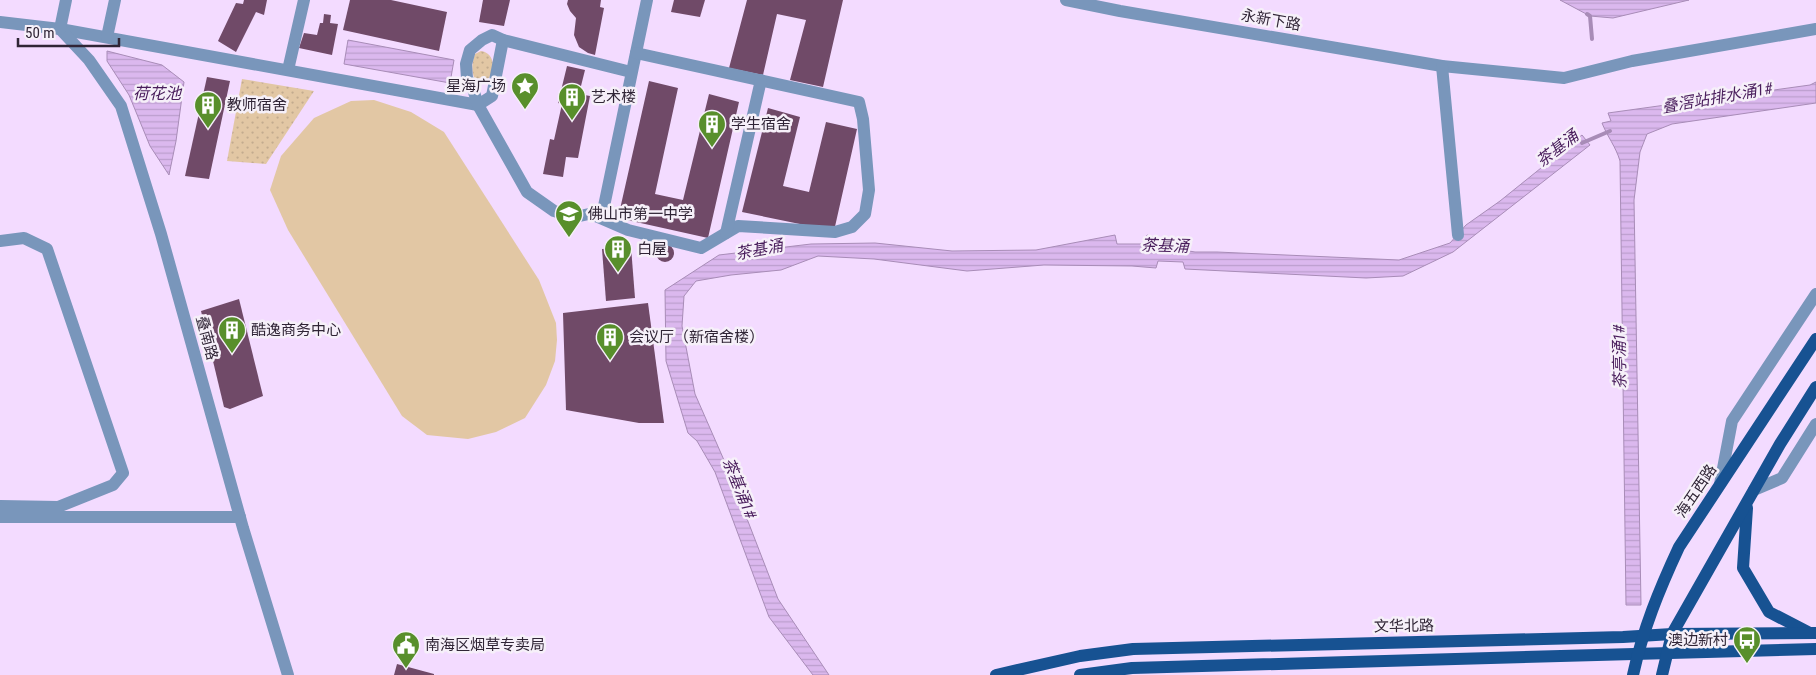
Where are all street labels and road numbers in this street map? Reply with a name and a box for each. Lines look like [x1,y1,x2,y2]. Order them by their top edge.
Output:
street label: 永新下路 [1240,6,1302,34]
street label: 叠南路 [192,314,222,362]
street label: 海五西路 [1672,461,1720,521]
street label: 文华北路 [1374,616,1434,636]

